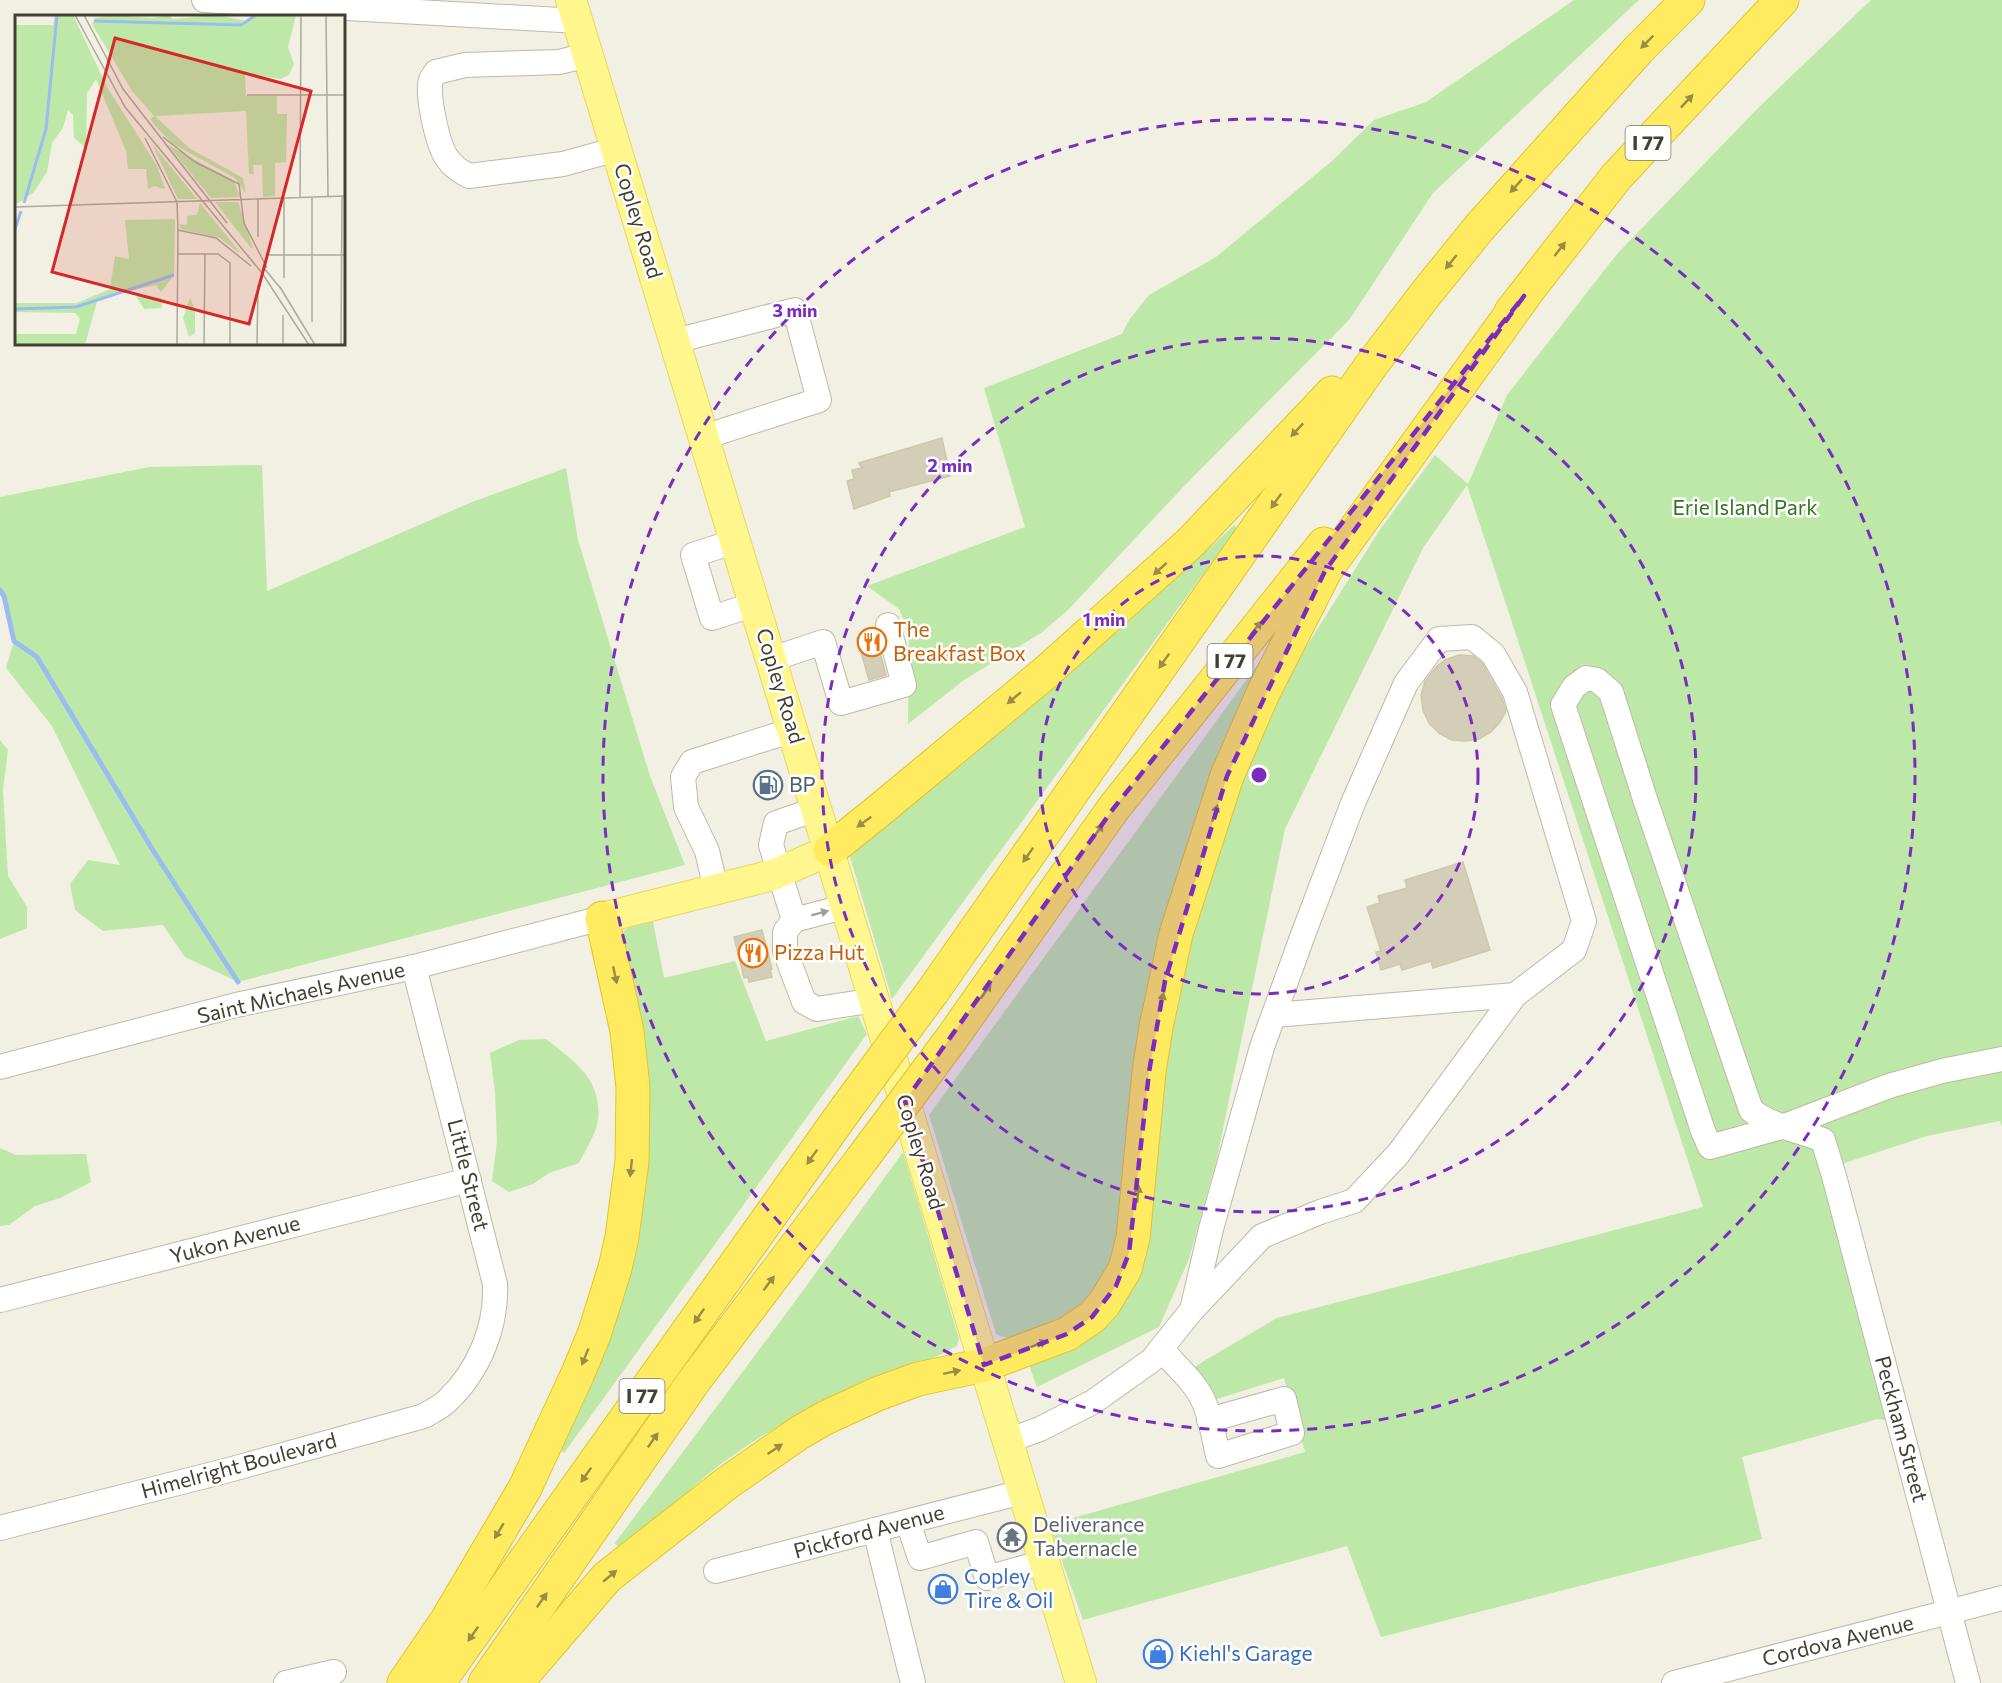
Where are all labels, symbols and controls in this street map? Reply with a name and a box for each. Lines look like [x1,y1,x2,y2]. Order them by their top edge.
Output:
inset map [15,15,345,345]
one-way arrow [1640,34,1654,48]
one-way arrow [1679,95,1693,109]
road number: I 77 [1626,126,1670,160]
street label: Copley Road [610,160,669,281]
one-way arrow [1509,179,1523,194]
one-way arrow [1553,242,1565,257]
one-way arrow [1445,254,1458,269]
text: 3 min [772,299,818,321]
one-way arrow [1291,422,1304,437]
text: 2 min [928,454,972,476]
one-way arrow [1270,493,1282,509]
park label: Erie Island Park [1672,494,1818,519]
one-way arrow [1153,562,1168,576]
text: 1 min [1083,608,1125,630]
place label: The Breakfast Box [893,616,1026,665]
one-way arrow [1250,620,1262,635]
street label: Copley Road [752,625,811,746]
restaurant icon: The Breakfast Box [856,626,888,658]
road number: I 77 [1208,644,1252,678]
one-way arrow [1158,653,1170,669]
one-way arrow [1007,691,1022,704]
centre of rings [1249,765,1269,785]
fuel station icon: BP [752,769,784,801]
place label: BP [789,771,816,796]
one-way arrow [1211,804,1220,822]
one-way arrow [856,816,872,828]
one-way arrow [1092,823,1103,839]
one-way arrow [1022,847,1034,863]
one-way arrow [811,908,829,917]
restaurant icon: Pizza Hut [737,937,769,969]
place label: Pizza Hut [774,939,865,964]
street label: Saint Michaels Avenue [194,955,407,1028]
one-way arrow [611,965,621,984]
one-way arrow [979,983,991,998]
one-way arrow [1158,991,1167,1010]
street label: Copley Road [892,1091,951,1212]
street label: Little Street [443,1116,495,1233]
one-way arrow [806,1148,818,1164]
one-way arrow [626,1159,636,1178]
one-way arrow [1133,1184,1142,1203]
street label: Yukon Avenue [167,1209,302,1268]
one-way arrow [763,1276,775,1292]
one-way arrow [693,1307,705,1323]
one-way arrow [1030,1339,1048,1349]
one-way arrow [580,1348,590,1366]
street label: Peckham Street [1871,1353,1934,1504]
one-way arrow [943,1367,962,1376]
road number: I 77 [620,1379,664,1413]
street label: Himelright Boulevard [138,1426,339,1503]
one-way arrow [647,1433,659,1449]
one-way arrow [766,1444,783,1455]
one-way arrow [580,1466,592,1482]
street label: Pickford Avenue [791,1498,947,1563]
place label: Deliverance Tabernacle [1033,1511,1144,1560]
temple icon: Deliverance Tabernacle [996,1521,1028,1553]
one-way arrow [493,1523,504,1539]
place label: Copley Tire & Oil [964,1563,1053,1612]
one-way arrow [602,1570,618,1583]
shop icon: Copley Tire & Oil [927,1573,959,1605]
one-way arrow [536,1593,548,1609]
street label: Cordova Avenue [1759,1609,1916,1670]
one-way arrow [468,1626,480,1641]
shop icon: Kiehl's Garage [1142,1638,1174,1670]
place label: Kiehl's Garage [1179,1640,1313,1665]

